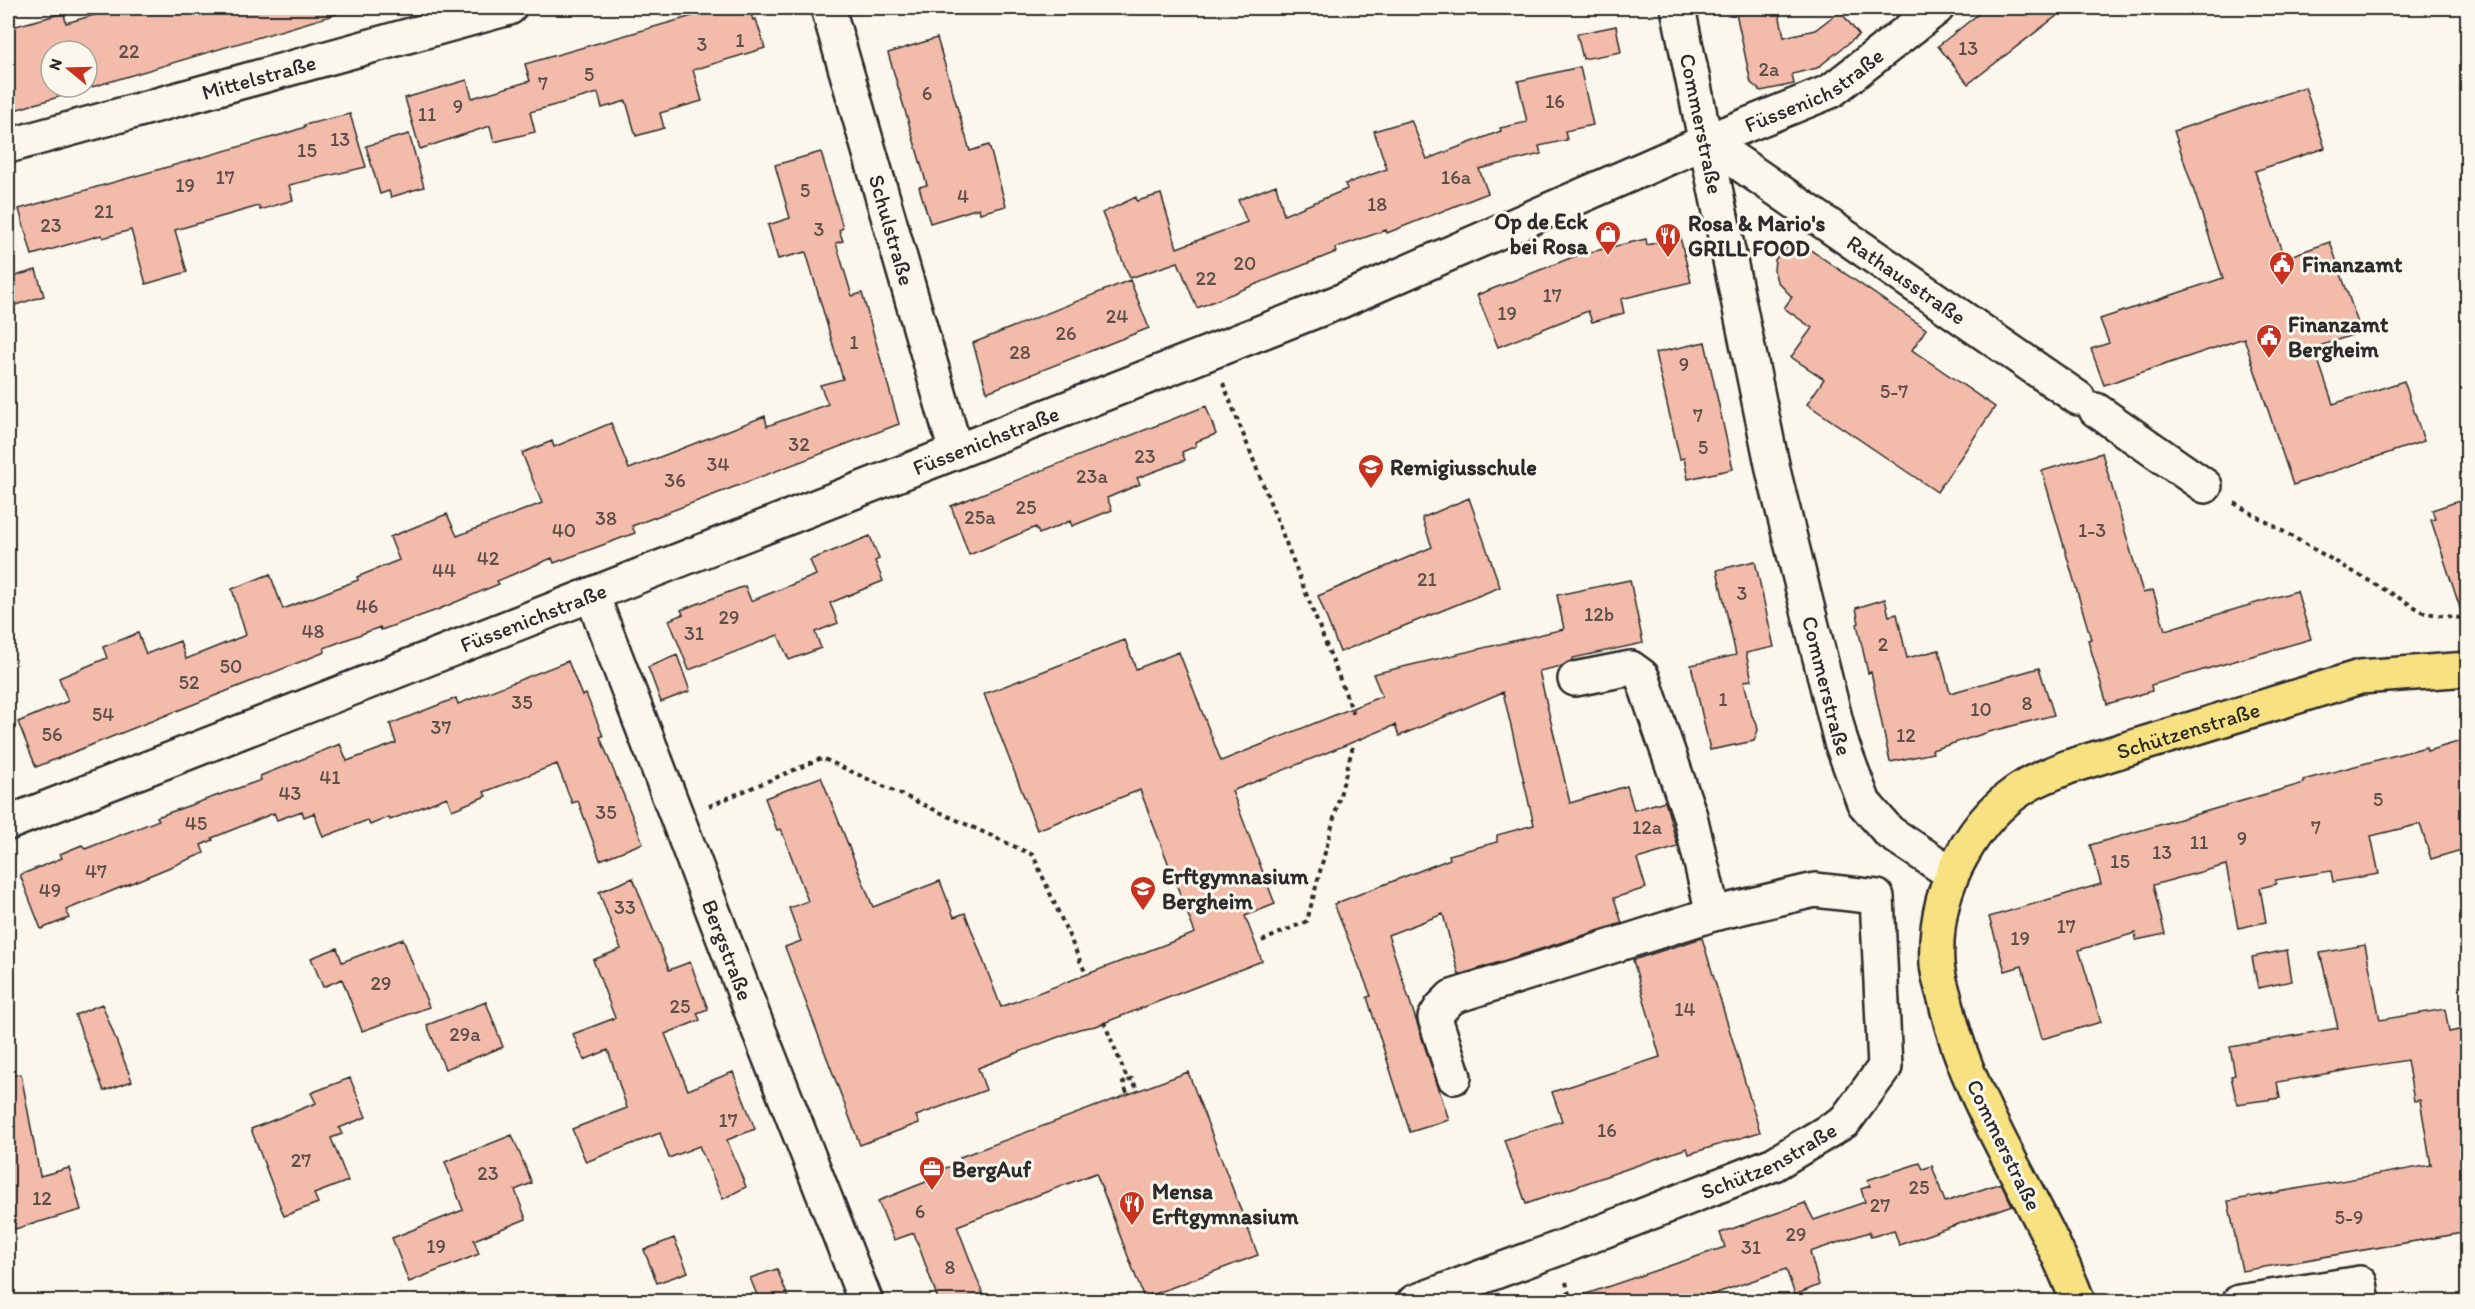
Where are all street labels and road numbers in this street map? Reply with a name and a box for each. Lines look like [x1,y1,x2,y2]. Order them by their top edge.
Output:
street label: Füssenichstraße [1740,42,1889,138]
street label: Mittelstraße [198,48,319,106]
street label: Commerstraße [1674,51,1729,196]
street label: Schulstraße [863,171,921,288]
street label: Rathausstraße [1842,229,1972,330]
street label: Füssenichstraße [909,399,1063,481]
street label: Füssenichstraße [456,577,610,658]
street label: Commerstraße [1796,613,1858,759]
street label: Schützenstraße [2113,695,2263,765]
street label: Bergstraße [696,896,759,1004]
street label: Commerstraße [1961,1075,2047,1215]
street label: Schützenstraße [1697,1116,1841,1205]

